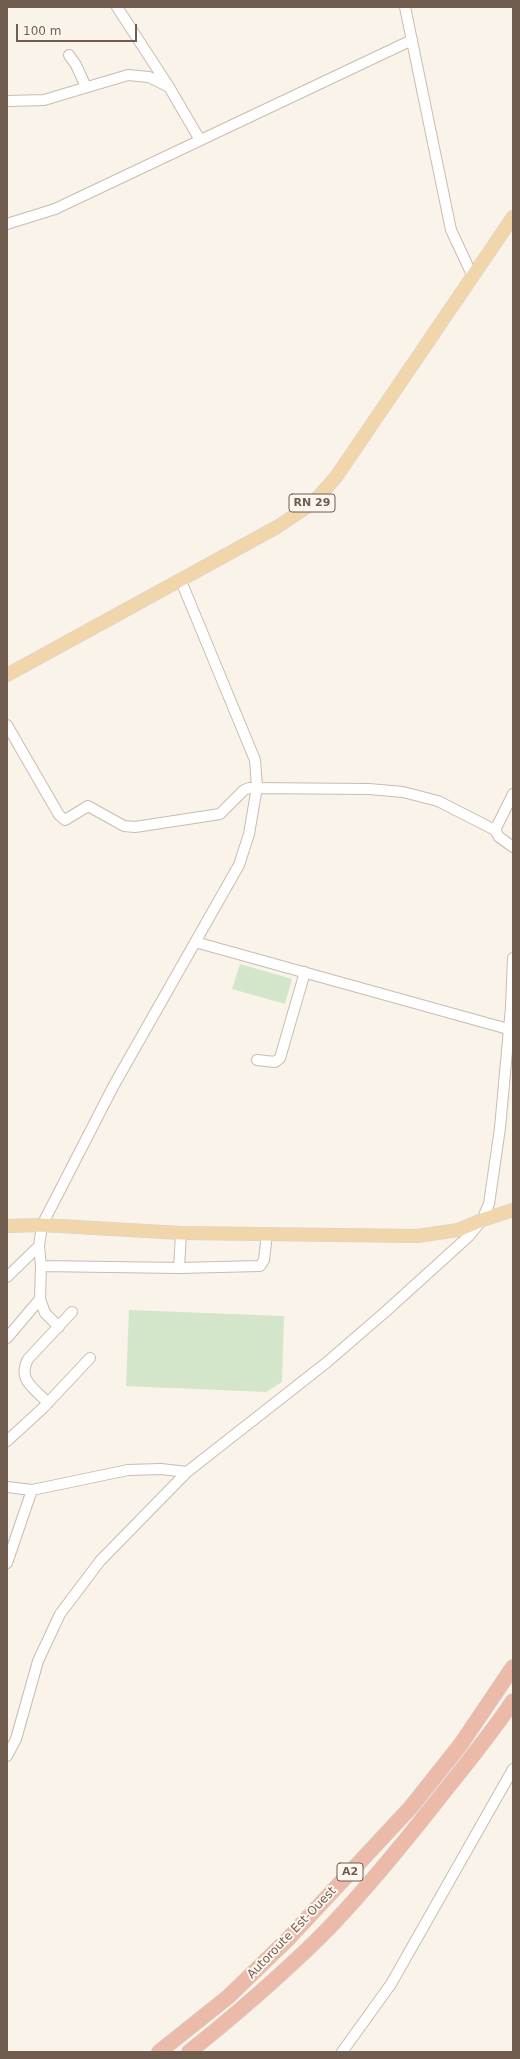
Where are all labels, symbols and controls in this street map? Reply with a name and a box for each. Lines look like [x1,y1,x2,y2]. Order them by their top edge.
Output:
scale bar [18,16,139,42]
text: 100 m [23,24,61,38]
road number: RN 29 [289,494,335,512]
road number: A2 [337,1863,363,1881]
street label: Autoroute Est-Ouest [244,1884,340,1982]

